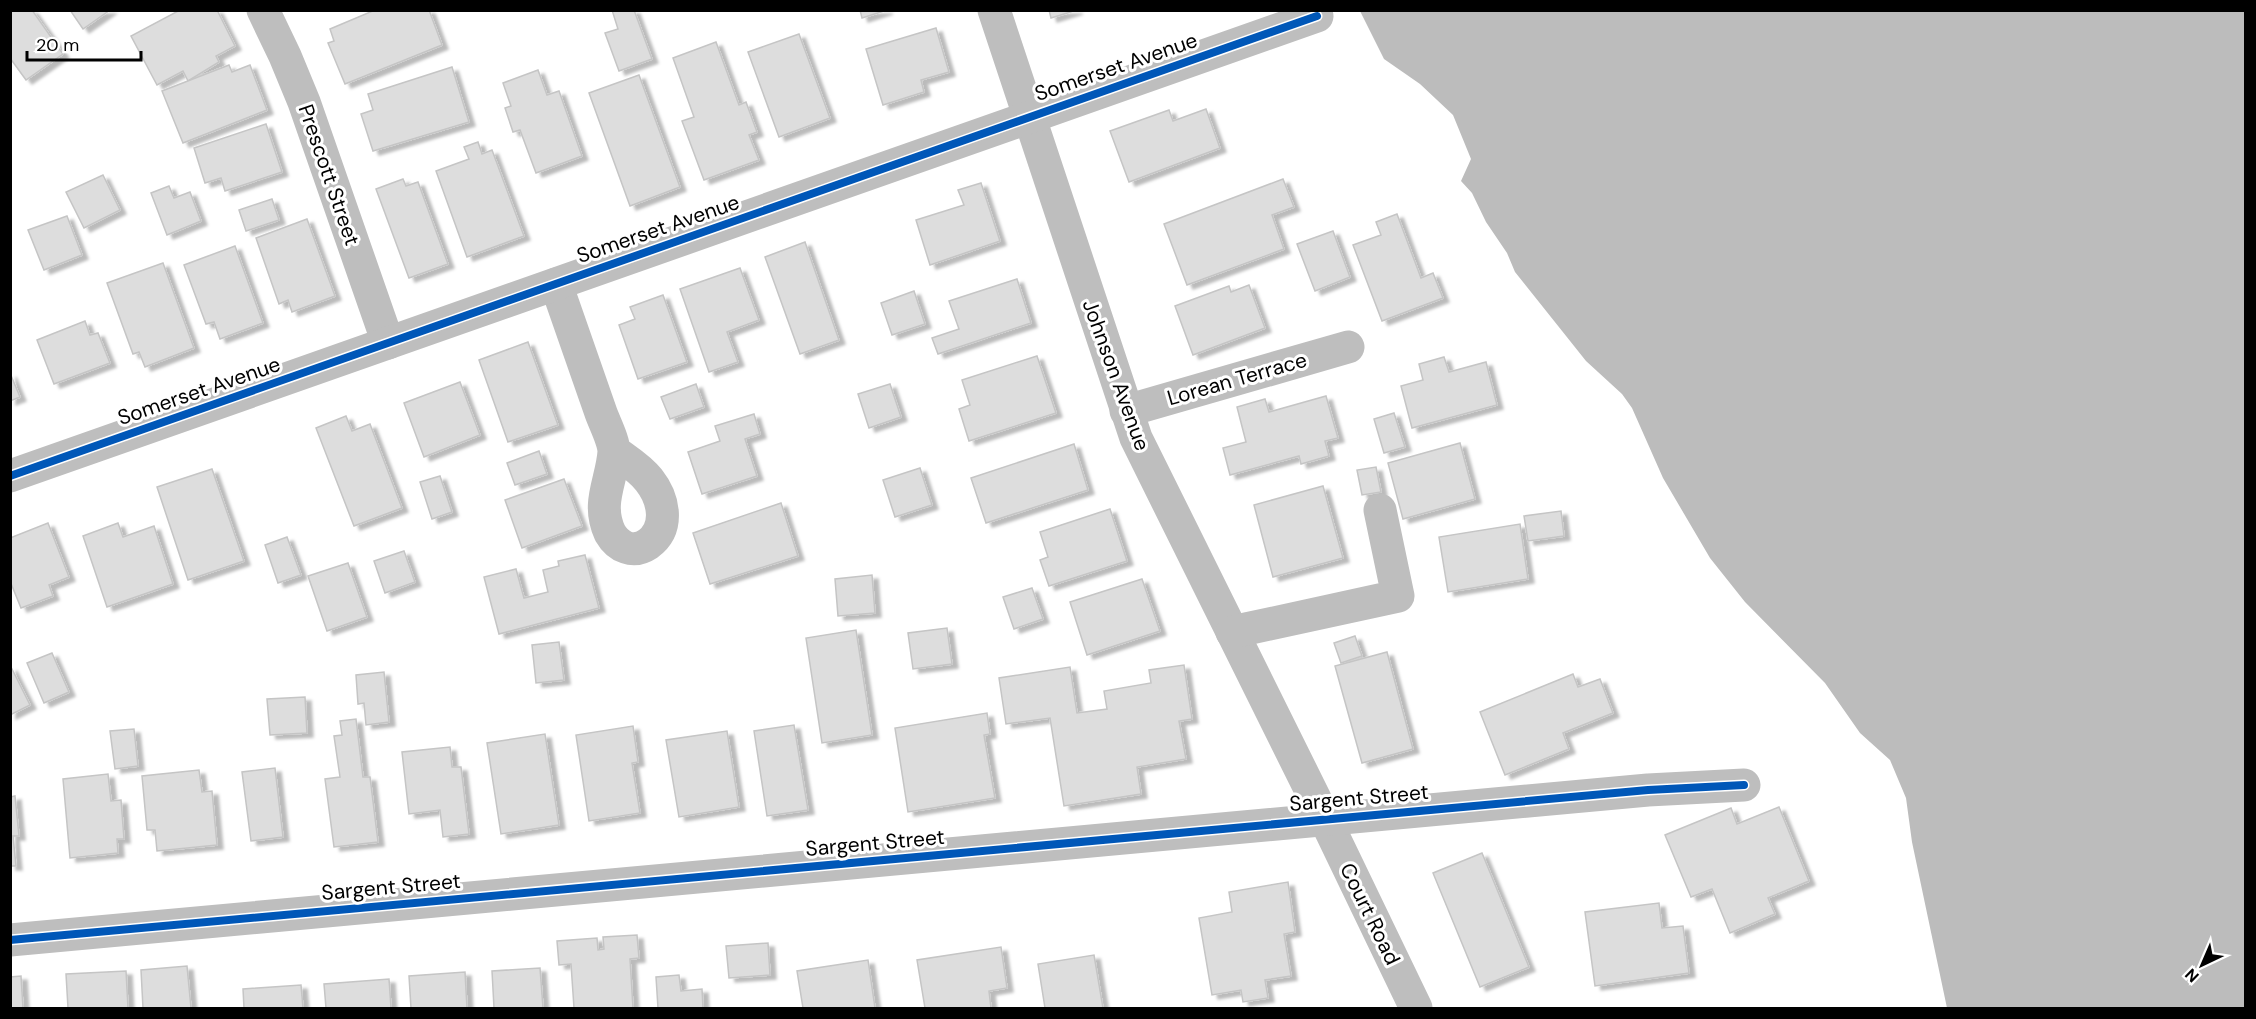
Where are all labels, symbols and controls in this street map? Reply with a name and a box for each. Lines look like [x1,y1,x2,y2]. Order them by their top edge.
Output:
scale bar [27,24,141,62]
street label: Somerset Avenue [1031,26,1201,108]
text: 20 m [36,33,79,57]
street label: Prescott Street [292,101,366,249]
street label: Somerset Avenue [573,188,743,270]
street label: Johnson Avenue [1076,295,1156,455]
street label: Lorean Terrace [1164,346,1310,412]
street label: Somerset Avenue [114,350,284,432]
street label: Sargent Street [1288,778,1430,818]
street label: Sargent Street [804,823,946,863]
street label: Court Road [1333,858,1407,970]
street label: Sargent Street [320,867,462,907]
north arrow [2172,935,2232,995]
text: N [2180,964,2203,987]

